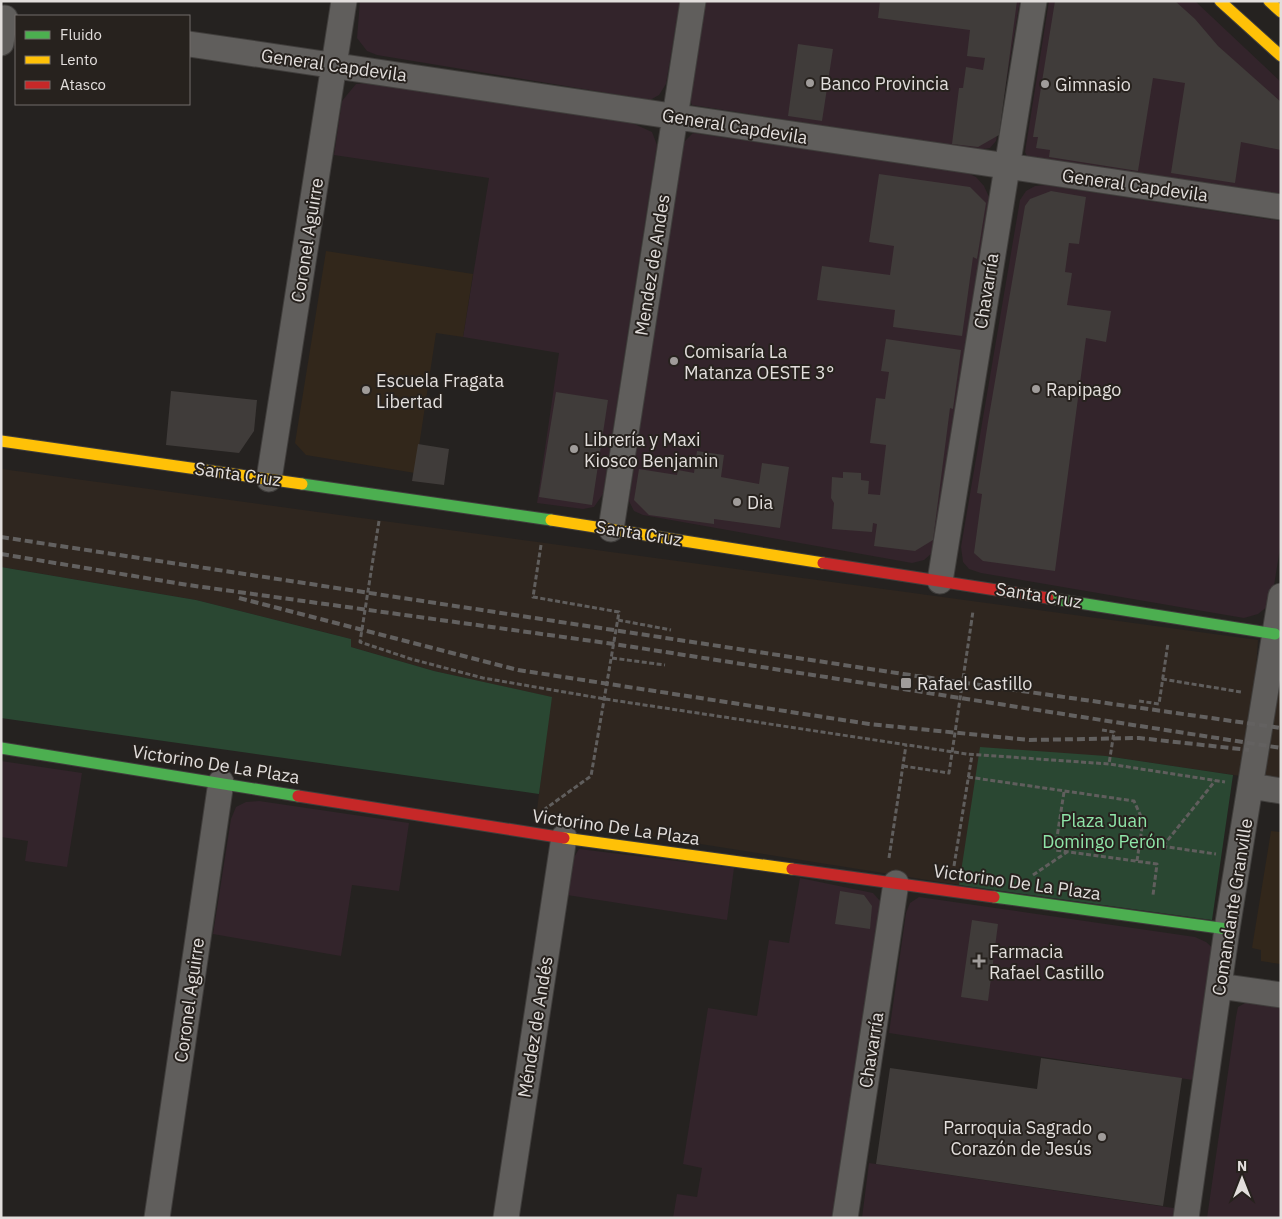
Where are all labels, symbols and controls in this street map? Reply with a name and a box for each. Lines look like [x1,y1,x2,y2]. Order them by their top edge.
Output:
legend [15,15,190,105]
text: Fluido [60,25,102,44]
street label: General Capdevila [260,43,409,87]
text: Lento [60,50,98,69]
place label: Banco Provincia [820,72,949,95]
place label: Gimnasio [1055,73,1131,96]
text: Atasco [60,75,106,94]
marker: Banco Provincia [804,77,816,89]
marker: Gimnasio [1039,78,1051,90]
street label: General Capdevila [661,103,810,149]
street label: General Capdevila [1061,163,1210,207]
street label: Coronel Aguirre [286,176,328,304]
street label: Mendez de Andes [629,193,675,337]
street label: Chavarría [969,251,1003,331]
place label: Comisaría La Matanza OESTE 3° [684,340,834,384]
marker: Comisaría La Matanza OESTE 3° [668,355,680,367]
place label: Escuela Fragata Libertad [376,369,504,413]
place label: Rapipago [1046,378,1121,401]
marker: Rapipago [1030,383,1042,395]
marker: Escuela Fragata Libertad [360,384,372,396]
place label: Librería y Maxi Kiosco Benjamin [584,428,718,472]
marker: Librería y Maxi Kiosco Benjamin [568,443,580,455]
street label: Santa Cruz [193,457,283,491]
place label: Dia [747,491,774,514]
marker: Dia [731,496,743,508]
street label: Santa Cruz [594,515,684,551]
street label: Santa Cruz [994,577,1084,613]
place label: Rafael Castillo [917,672,1032,695]
marker: Rafael Castillo [899,676,913,690]
street label: Victorino De La Plaza [131,739,302,789]
street label: Victorino De La Plaza [531,804,702,850]
park label: Plaza Juan Domingo Perón [1042,809,1166,853]
street label: Comandante Granville [1207,817,1257,997]
street label: Victorino De La Plaza [932,859,1103,905]
street label: Coronel Aguirre [169,936,209,1064]
place label: Farmacia Rafael Castillo [989,940,1104,984]
street label: Méndez de Andés [512,955,558,1099]
marker: Farmacia Rafael Castillo [973,955,985,967]
street label: Chavarría [854,1010,888,1090]
place label: Parroquia Sagrado Corazón de Jesús [943,1116,1092,1160]
marker: Parroquia Sagrado Corazón de Jesús [1096,1131,1108,1143]
north arrow [1217,1154,1267,1204]
text: N [1237,1157,1247,1175]

